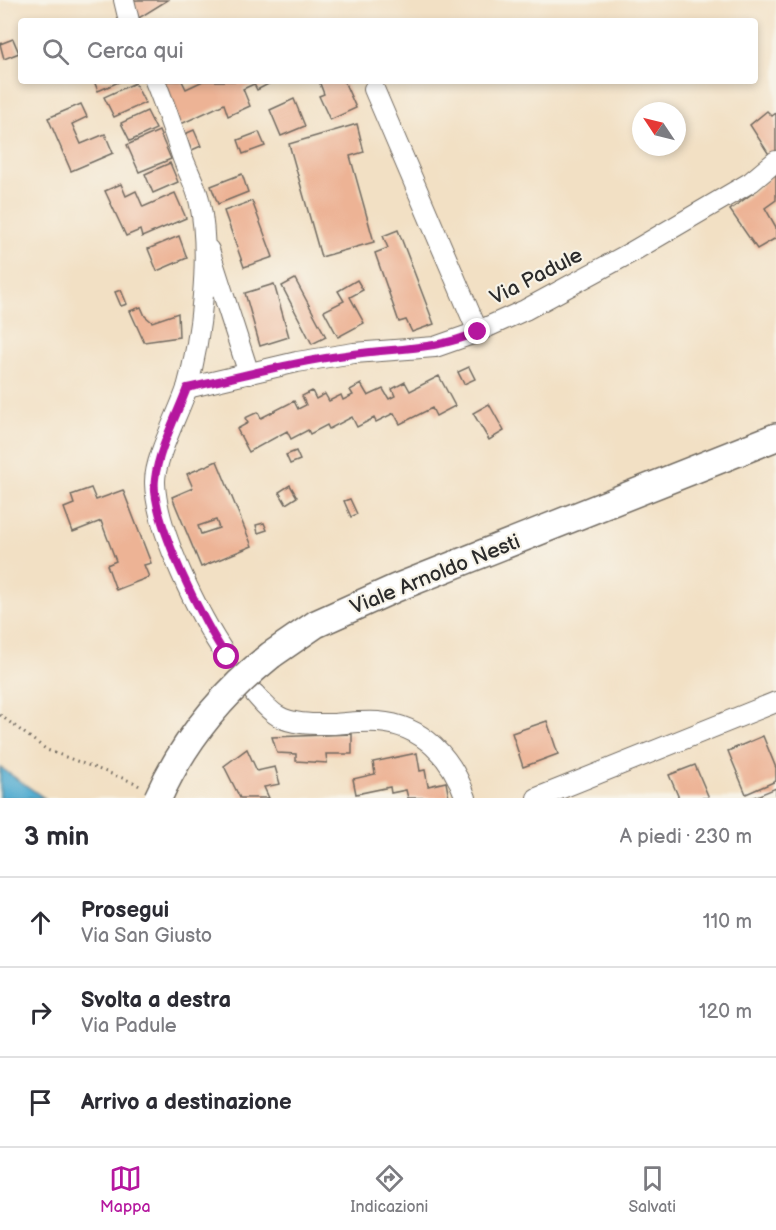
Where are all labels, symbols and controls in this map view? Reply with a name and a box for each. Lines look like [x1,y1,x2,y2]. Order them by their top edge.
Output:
search box [18,18,758,84]
icon: search [39,35,72,68]
text: Cerca qui [87,38,184,65]
north arrow [632,102,686,156]
street label: Via Padule [486,243,587,310]
route end [464,318,490,344]
street label: Viale Arnoldo Nesti [347,529,524,620]
route start [213,643,239,669]
text: 3 min [24,822,89,853]
text: A piedi · 230 m [620,825,752,849]
text: Prosegui [81,897,169,924]
icon: ahead [24,906,57,939]
text: 110 m [703,910,752,934]
text: Via San Giusto [81,924,212,948]
text: Svolta a destra [81,987,231,1014]
icon: right [24,996,57,1029]
text: 120 m [699,1000,752,1024]
text: Via Padule [81,1014,177,1038]
icon: arrive [24,1086,57,1119]
text: Arrivo a destinazione [81,1089,292,1116]
tab: Mappa [100,1162,151,1217]
tab: Indicazioni [351,1162,428,1217]
tab: Salvati [628,1162,676,1217]

